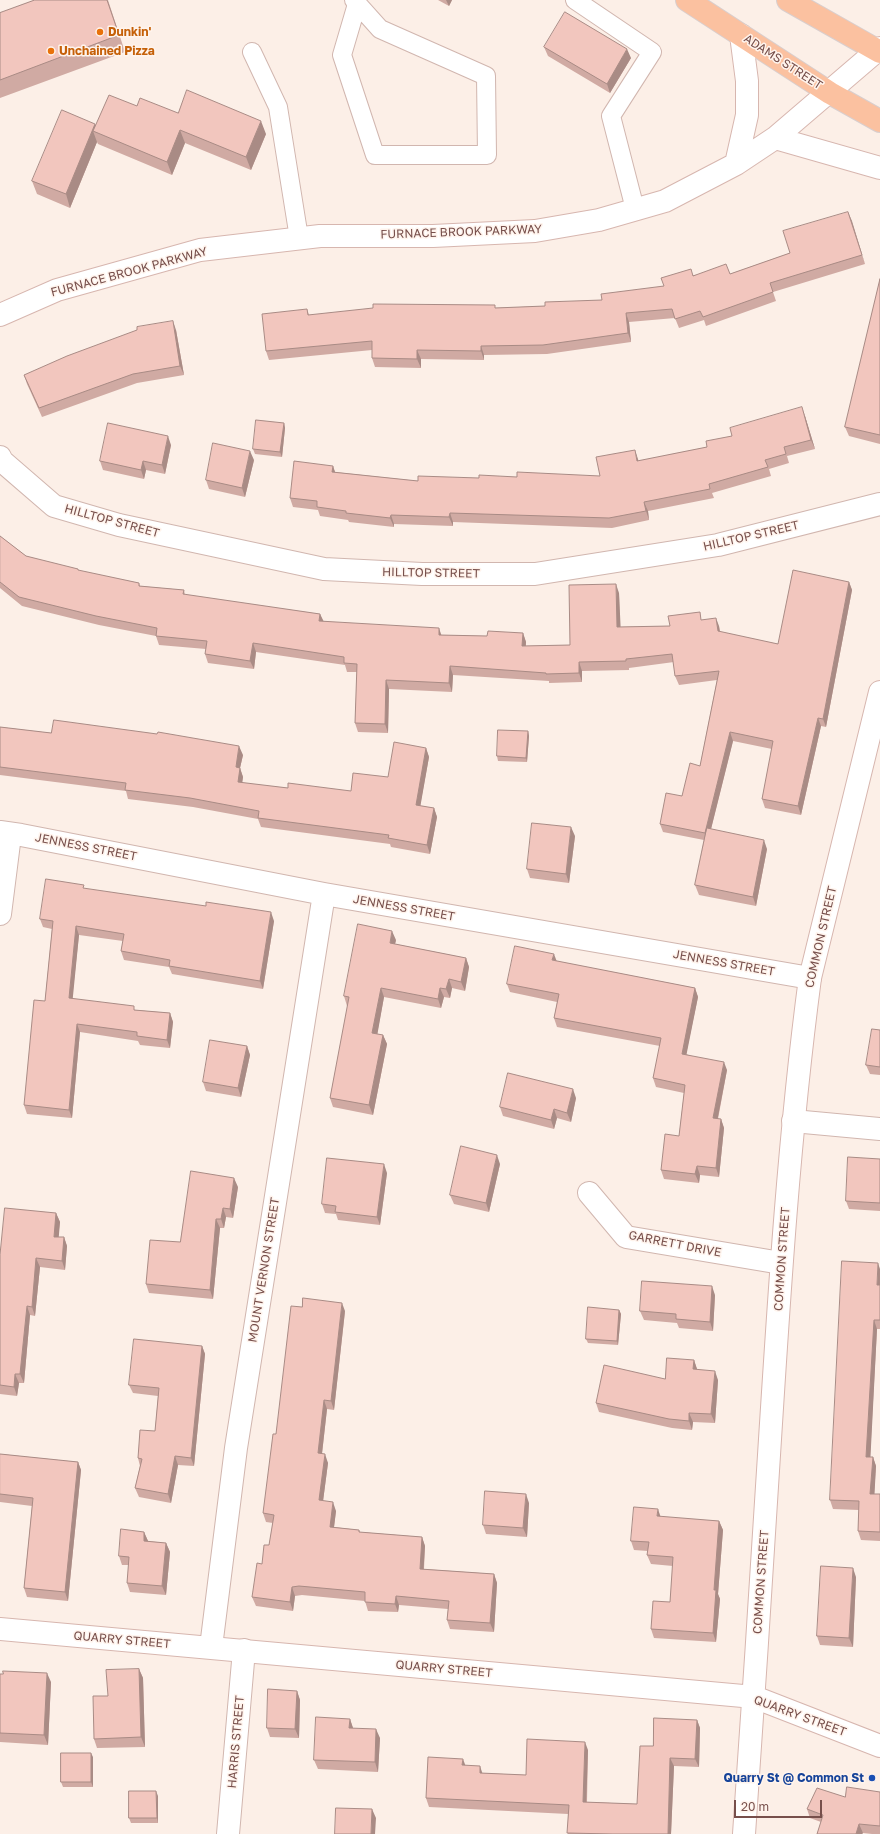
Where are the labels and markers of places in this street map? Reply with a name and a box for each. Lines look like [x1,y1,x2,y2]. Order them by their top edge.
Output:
place label: Dunkin' [108,25,151,39]
marker: Dunkin' [95,27,105,37]
place label: Unchained Pizza [59,44,155,58]
marker: Unchained Pizza [46,46,56,56]
place label: Quarry St @ Common St [724,1771,864,1785]
marker: Quarry St @ Common St [867,1773,877,1783]

